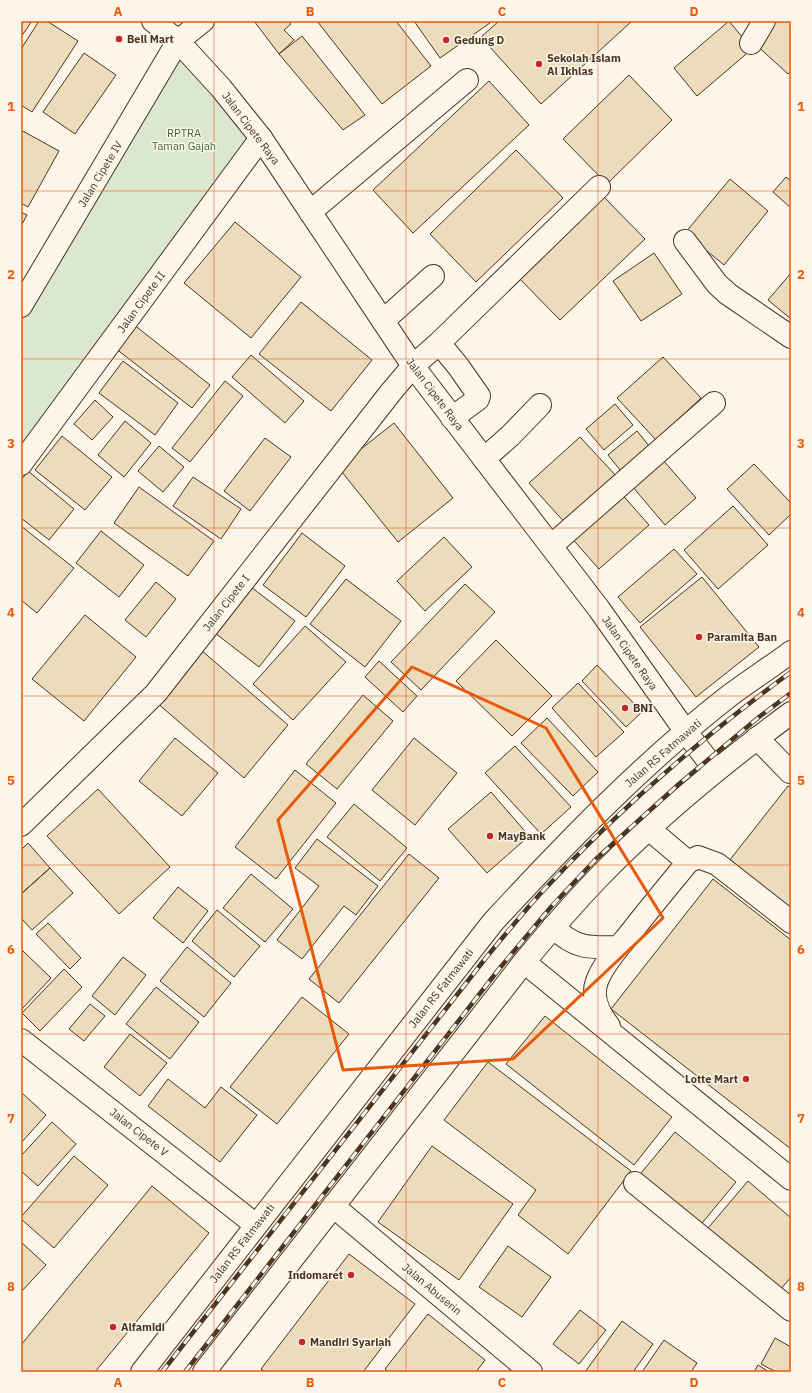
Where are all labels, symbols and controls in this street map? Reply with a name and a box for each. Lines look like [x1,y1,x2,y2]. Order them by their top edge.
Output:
text: A [114,3,123,20]
text: B [306,3,315,20]
text: C [498,3,507,20]
text: D [689,3,699,20]
place label: Bell Mart [127,32,174,46]
place label: Gedung D [454,33,505,47]
marker: Bell Mart [114,34,124,44]
marker: Gedung D [441,35,451,45]
place label: Sekolah Islam Al Ikhlas [547,51,621,78]
marker: Sekolah Islam Al Ikhlas [534,59,544,69]
street label: Jalan Cipete Raya [219,89,283,167]
text: 1 [7,98,15,115]
text: 1 [797,98,805,115]
park label: RPTRA Taman Gajah [152,126,216,153]
street label: Jalan Cipete IV [75,138,125,210]
text: 2 [7,266,15,283]
text: 2 [797,266,805,283]
street label: Jalan Cipete II [114,269,168,335]
street label: Jalan Cipete Raya [403,355,467,433]
text: 3 [7,435,15,452]
text: 3 [797,435,805,452]
street label: Jalan Cipete I [200,572,252,634]
text: 4 [7,604,15,621]
text: 4 [797,604,805,621]
street label: Jalan Cipete Raya [599,613,661,693]
place label: Paramita Ban [707,630,777,644]
marker: Paramita Ban [694,632,704,642]
place label: BNI [633,701,653,715]
marker: BNI [620,703,630,713]
street label: Jalan RS Fatmawati [622,716,704,790]
text: 5 [7,772,15,789]
text: 5 [797,772,805,789]
place label: MayBank [498,829,546,843]
marker: MayBank [485,831,495,841]
text: 6 [7,941,15,958]
text: 6 [797,941,805,958]
street label: Jalan RS Fatmawati [406,945,476,1031]
place label: Lotte Mart [685,1072,738,1086]
marker: Lotte Mart [741,1074,751,1084]
street label: Jalan Cipete V [107,1105,171,1159]
text: 7 [7,1110,15,1127]
text: 7 [797,1110,805,1127]
street label: Jalan RS Fatmawati [207,1200,277,1286]
street label: Jalan Abuserin [399,1260,465,1318]
place label: Indomaret [288,1268,343,1282]
marker: Indomaret [346,1270,356,1280]
text: 8 [7,1278,15,1295]
text: 8 [797,1278,805,1295]
place label: Alfamidi [121,1320,165,1334]
marker: Alfamidi [108,1322,118,1332]
place label: Mandiri Syariah [310,1335,391,1349]
marker: Mandiri Syariah [297,1337,307,1347]
text: A [114,1374,123,1391]
text: B [306,1374,315,1391]
text: C [498,1374,507,1391]
text: D [689,1374,699,1391]

